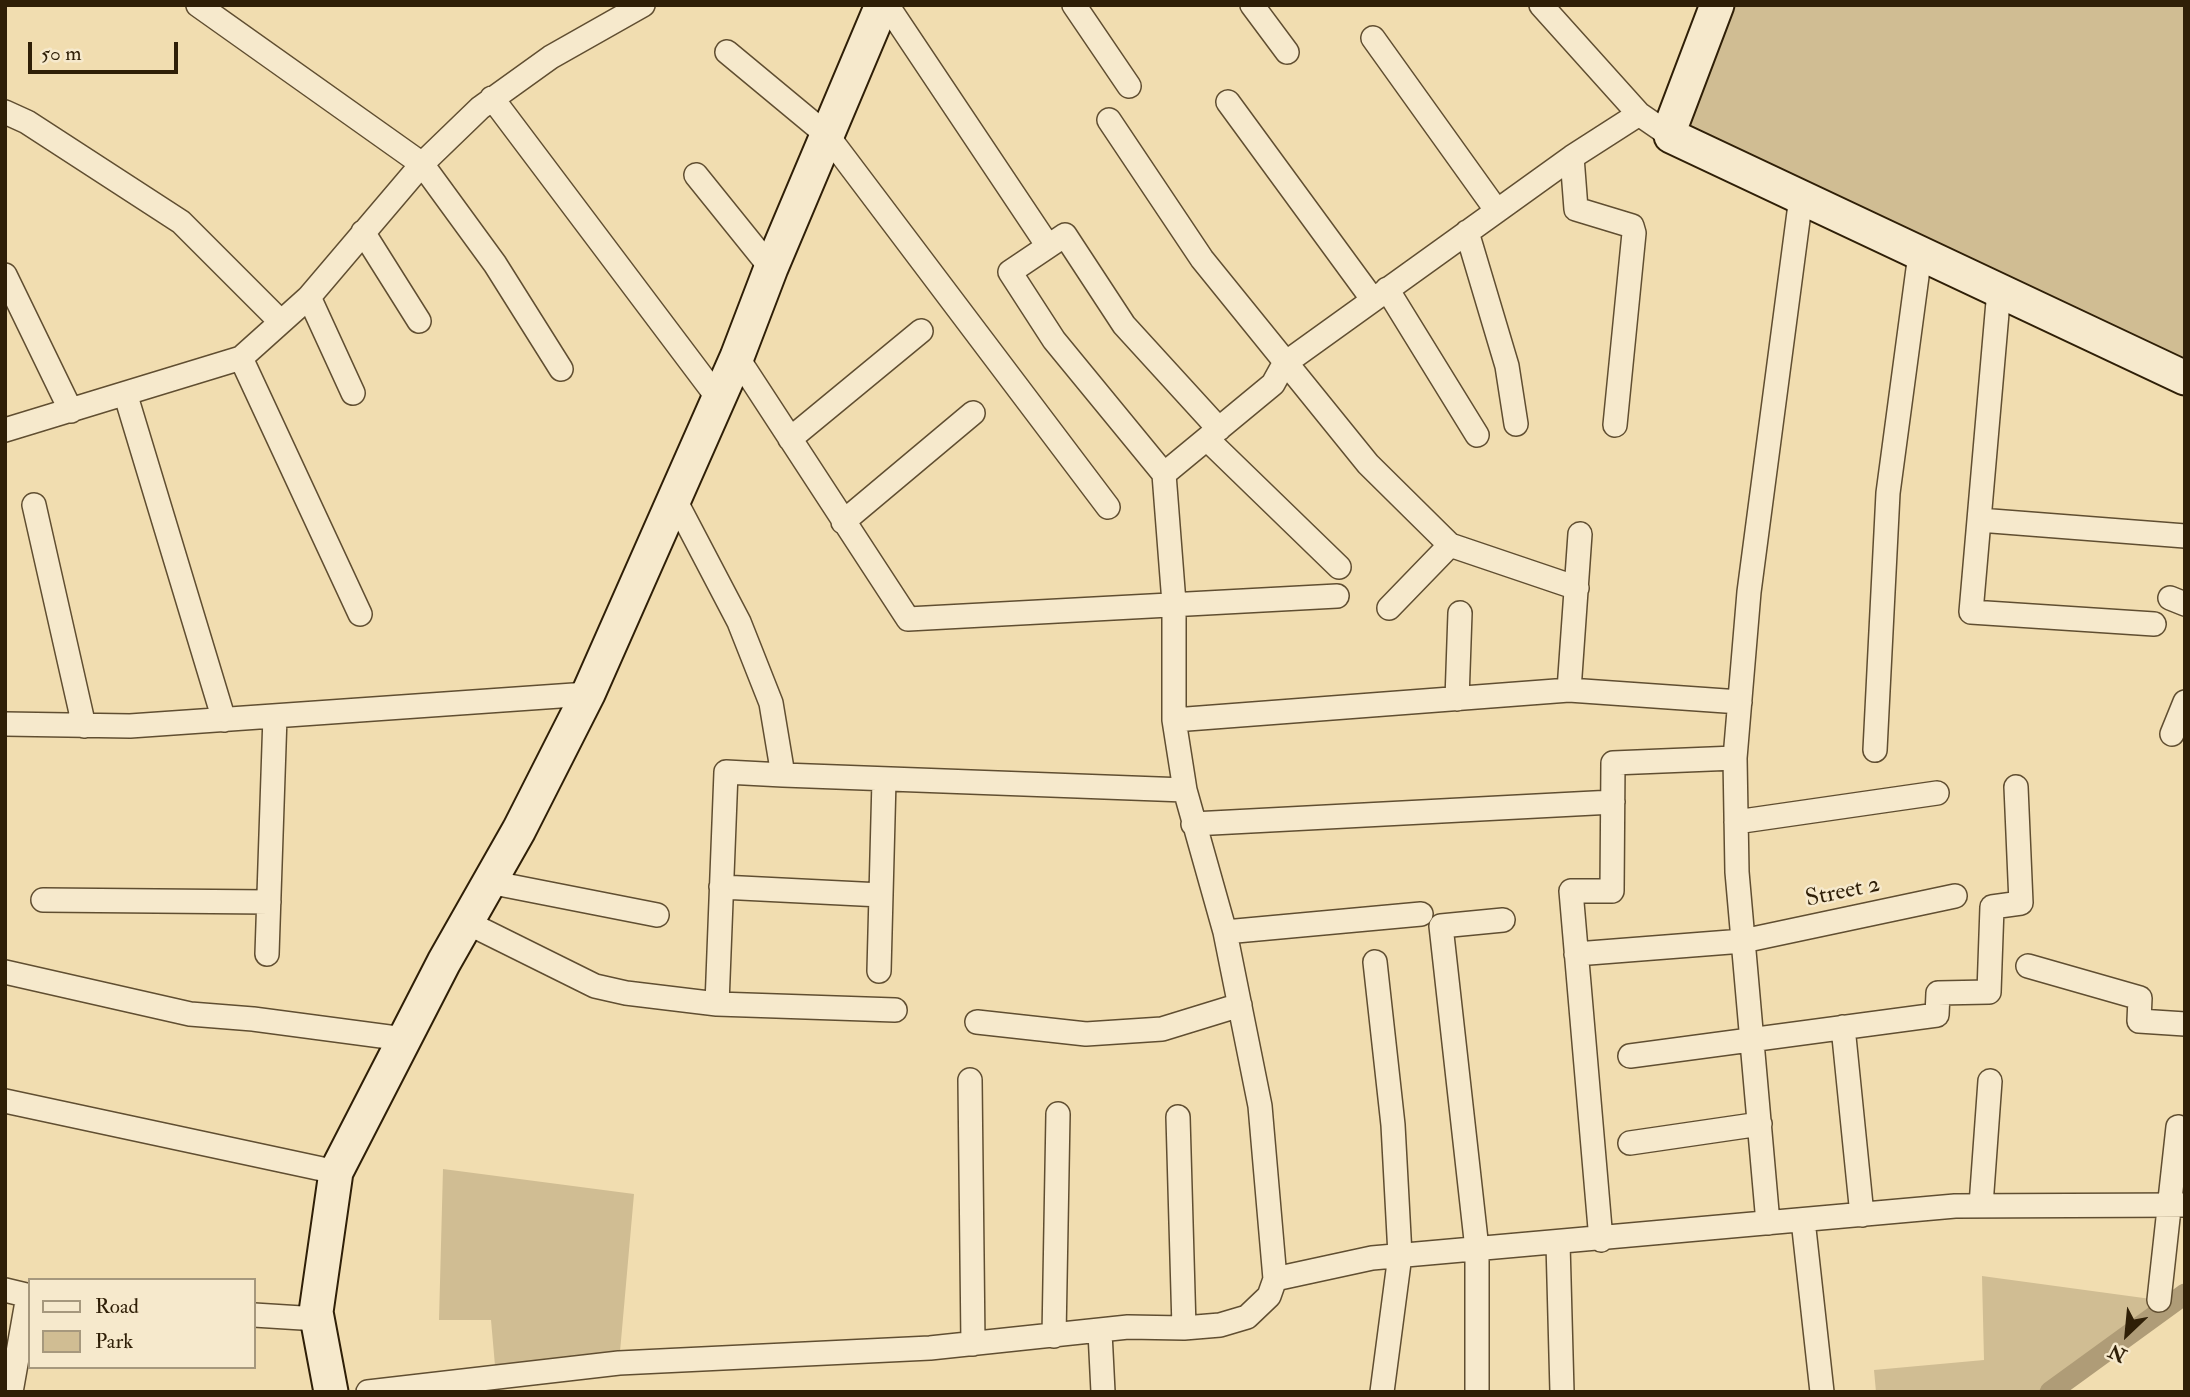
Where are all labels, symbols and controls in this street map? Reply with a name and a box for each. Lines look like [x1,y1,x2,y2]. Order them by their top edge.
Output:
scale bar [32,28,182,72]
text: 50 m [41,40,82,67]
street label: Street 2 [1803,871,1883,915]
legend [28,1278,256,1369]
text: Road [95,1293,139,1320]
north arrow [2092,1299,2162,1369]
text: Park [95,1328,133,1355]
text: N [2105,1338,2131,1367]

